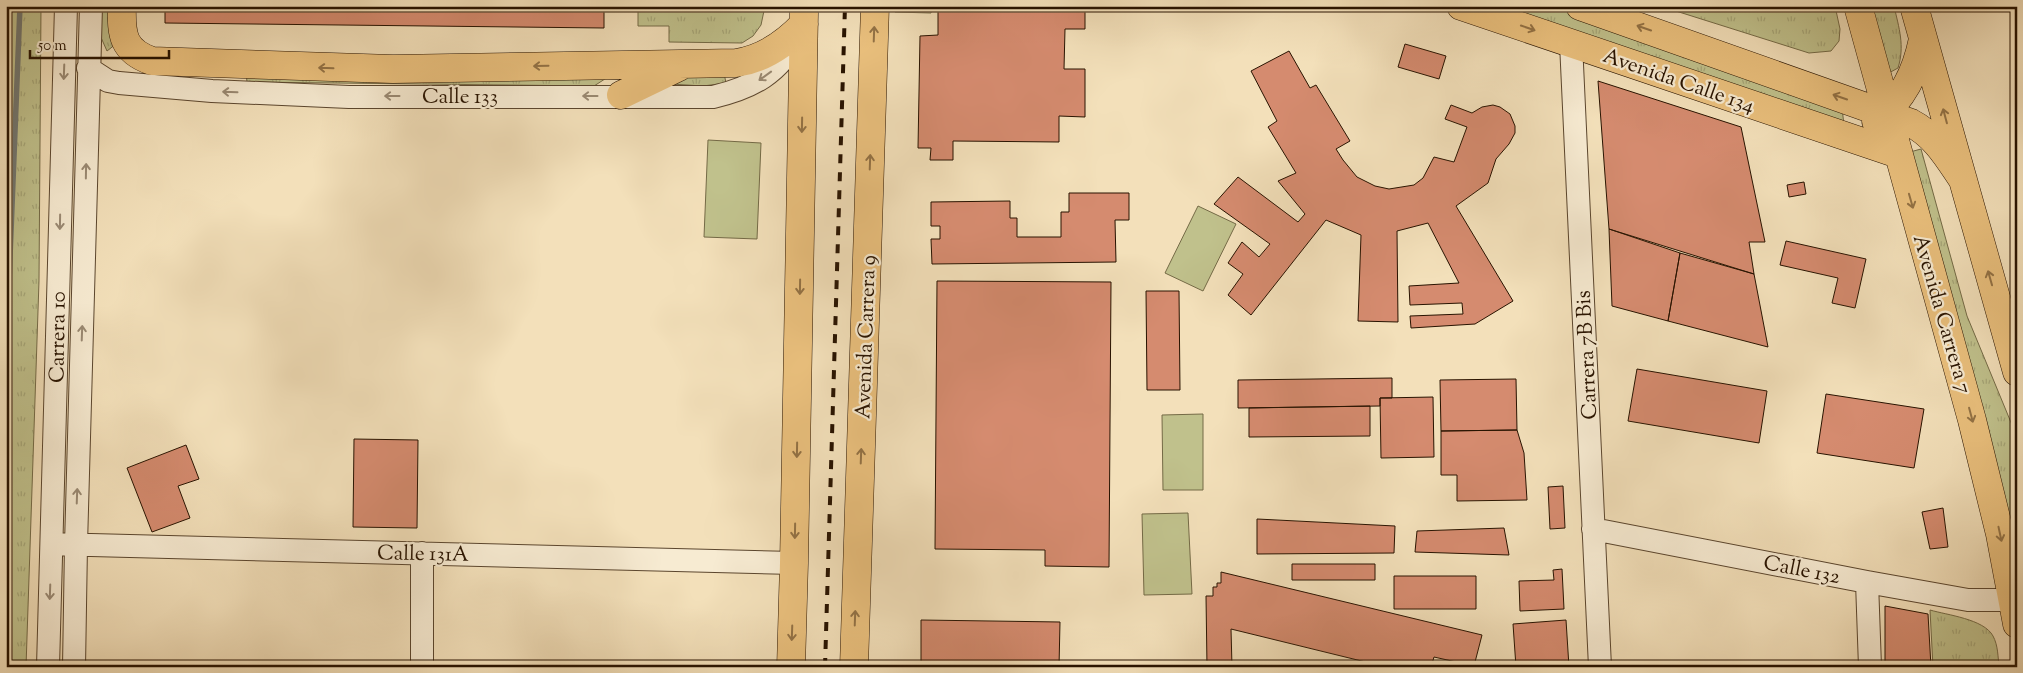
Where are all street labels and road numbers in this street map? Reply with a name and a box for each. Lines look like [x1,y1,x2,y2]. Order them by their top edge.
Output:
street label: Avenida Calle 134 [1598,42,1758,122]
street label: Calle 133 [422,83,498,113]
street label: Avenida Carrera 7 [1904,231,1978,398]
street label: Avenida Carrera 9 [849,255,885,420]
street label: Carrera 7B Bis [1570,290,1606,420]
street label: Carrera 10 [43,291,75,383]
street label: Calle 131A [377,539,469,571]
street label: Calle 132 [1761,549,1843,593]

